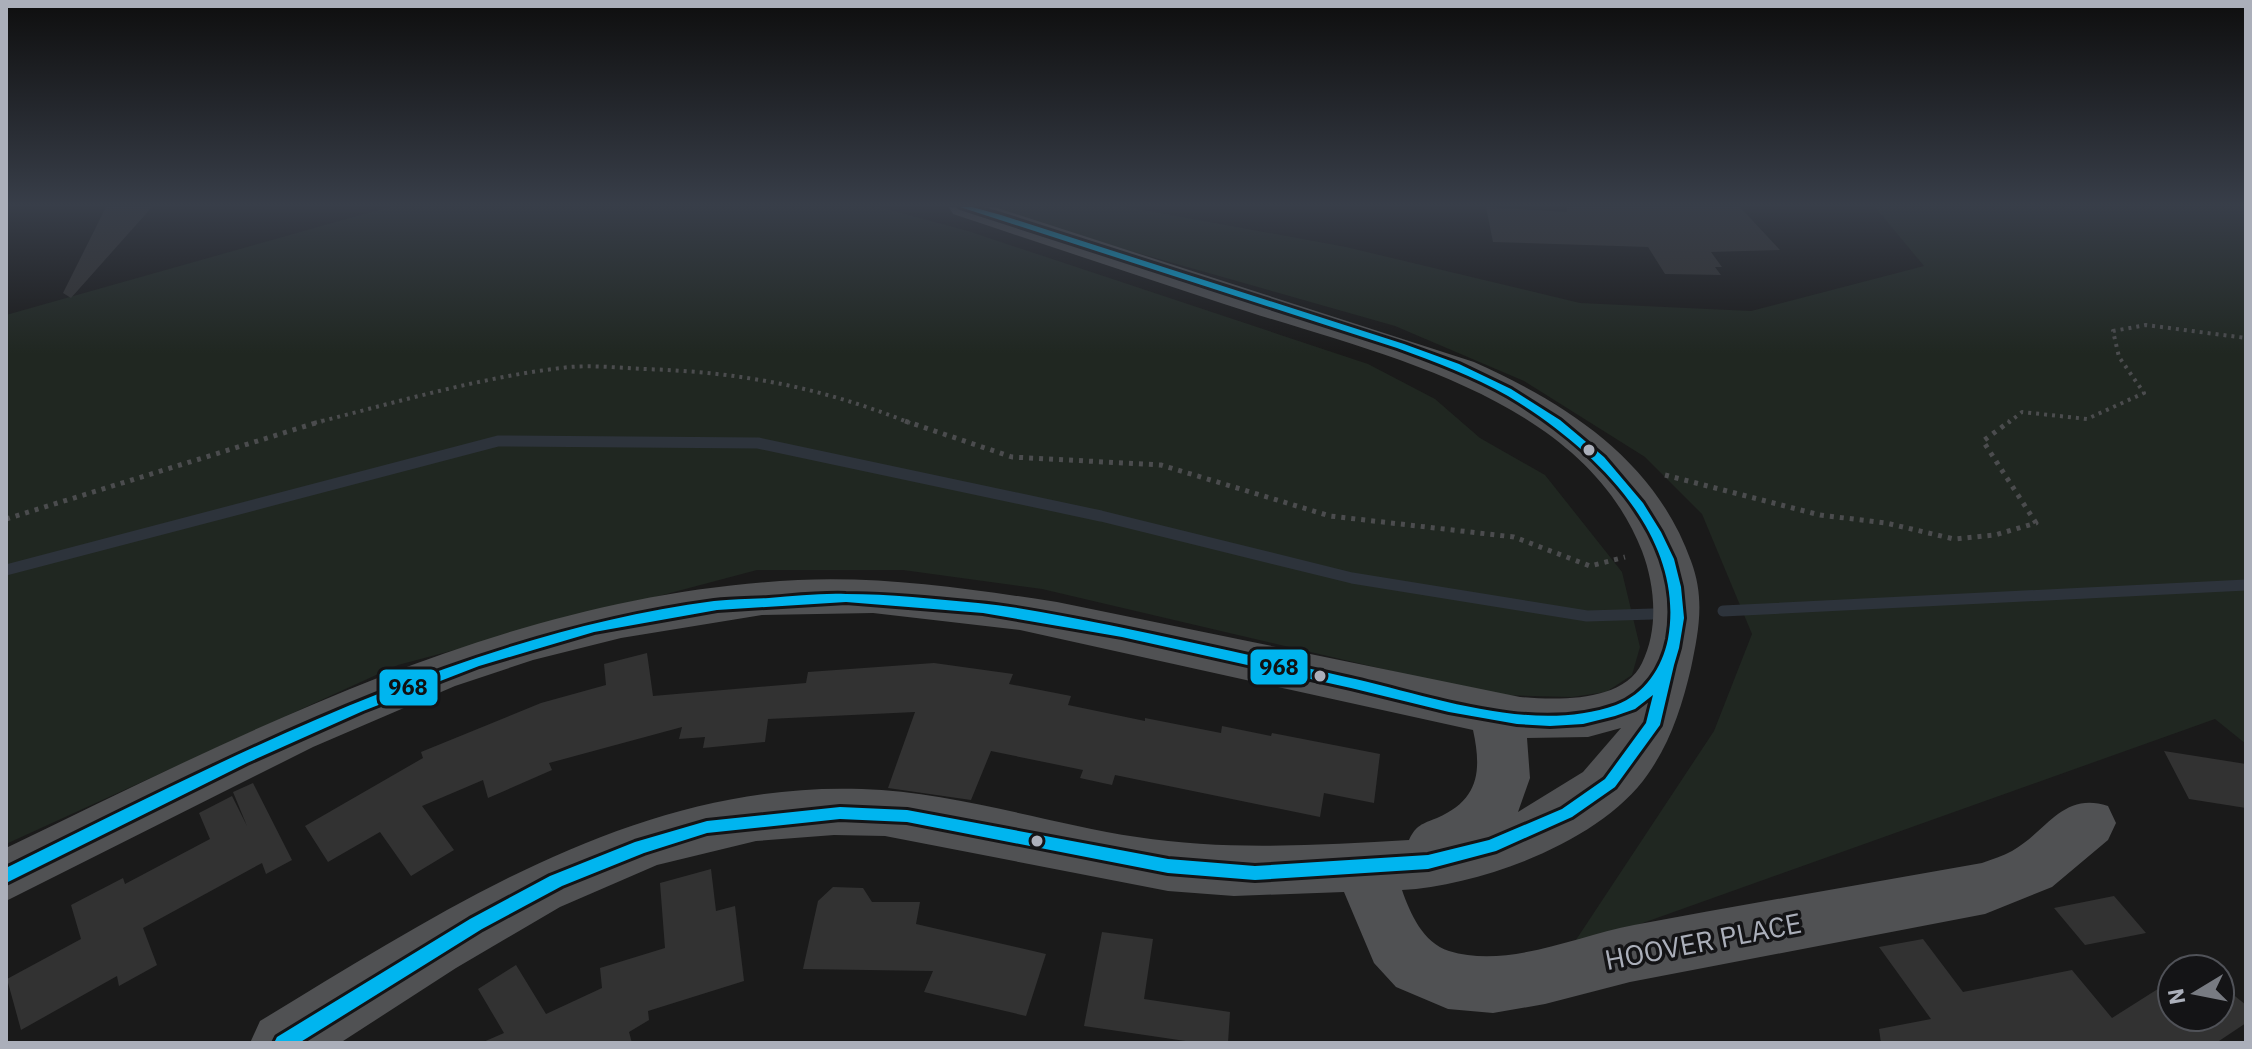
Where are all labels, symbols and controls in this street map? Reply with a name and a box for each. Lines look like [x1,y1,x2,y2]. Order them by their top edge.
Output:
unlabelled marker [1581,442,1597,458]
line badge: 968 [1249,648,1309,686]
text: 968 [1259,652,1299,681]
line badge: 968 [378,668,439,707]
unlabelled marker [1312,668,1328,684]
text: 968 [388,672,428,701]
unlabelled marker [1029,833,1045,849]
street label: HOOVER PLACE [1601,904,1805,978]
north arrow [2156,953,2236,1033]
text: N [2160,986,2191,1007]

